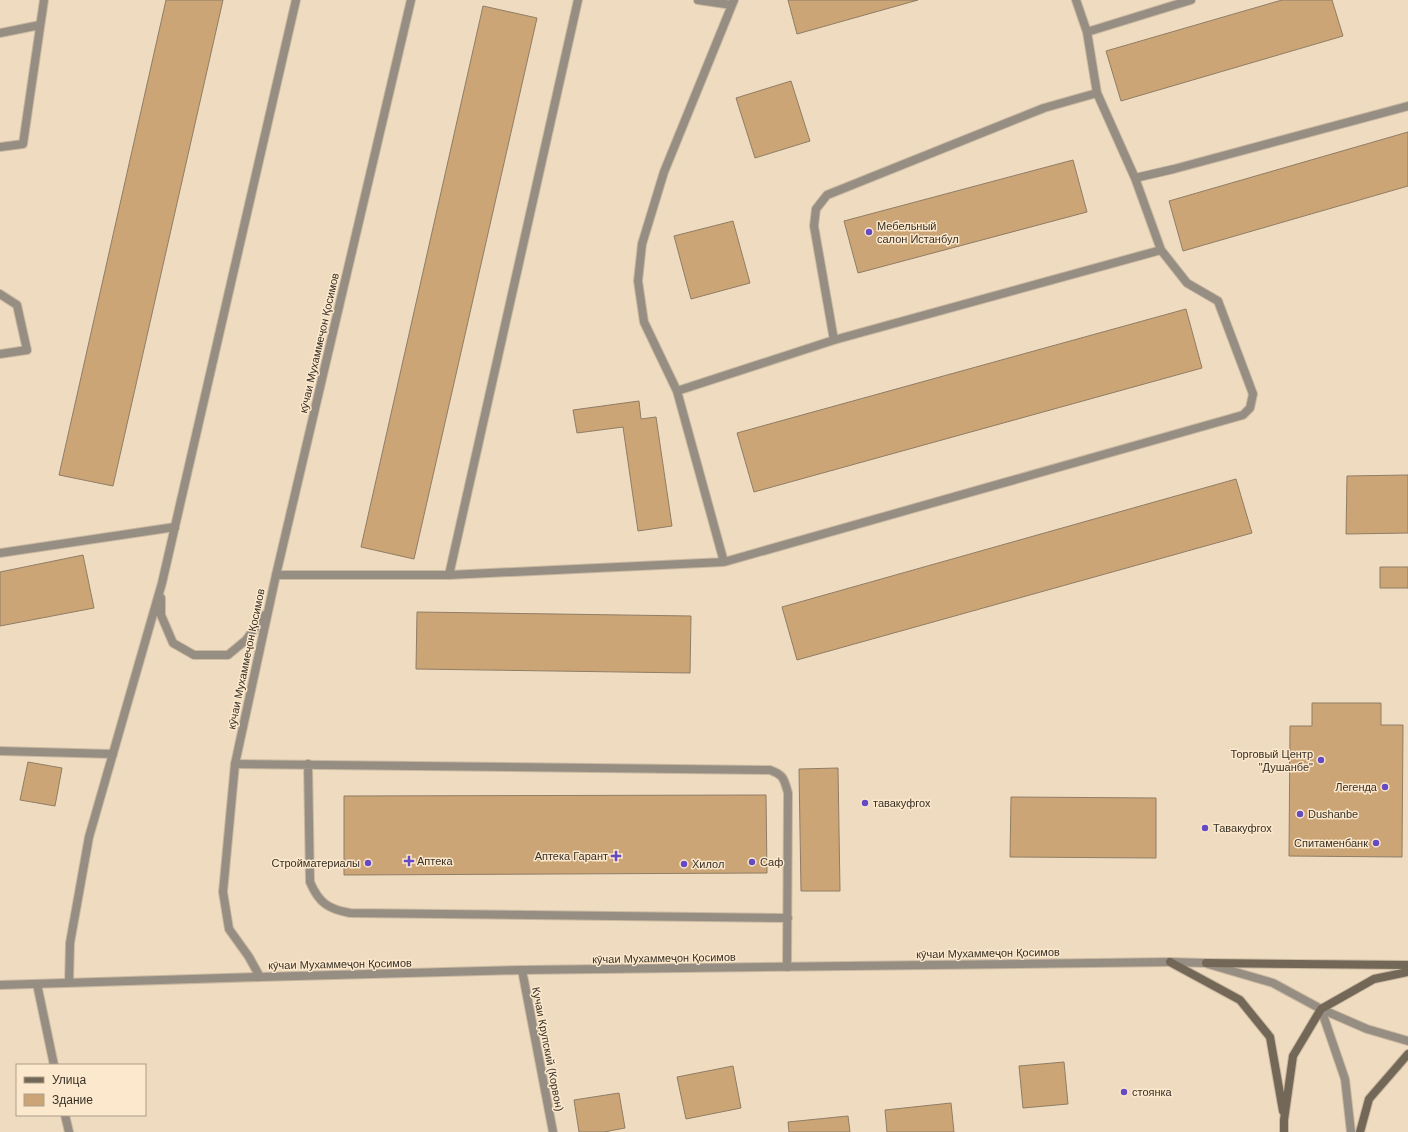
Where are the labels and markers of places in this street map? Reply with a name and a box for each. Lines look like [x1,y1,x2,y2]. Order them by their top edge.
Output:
place label: Мебельный салон Истанбул [877,220,959,245]
marker: Мебельный салон Истанбул [864,227,874,237]
place label: Торговый Центр "Душанбе" [1231,748,1313,773]
marker: Торговый Центр "Душанбе" [1316,755,1326,765]
place label: Легенда [1335,781,1378,793]
marker: Легенда [1380,782,1390,792]
place label: тавакуфгох [873,797,931,809]
marker: тавакуфгох [860,798,870,808]
place label: Dushanbe [1308,808,1358,820]
marker: Dushanbe [1295,809,1305,819]
place label: Тавакуфгох [1213,822,1272,834]
marker: Тавакуфгох [1200,823,1210,833]
place label: Спитаменбанк [1294,837,1368,849]
marker: Спитаменбанк [1371,838,1381,848]
place label: Аптека Гарант [535,850,608,862]
marker: Аптека Гарант [611,851,621,861]
place label: Аптека [417,855,453,867]
marker: Аптека [404,856,414,866]
place label: Саф [760,856,783,868]
place label: Стройматериалы [271,857,360,869]
marker: Саф [747,857,757,867]
marker: Стройматериалы [363,858,373,868]
place label: Хилол [692,858,724,870]
marker: Хилол [679,859,689,869]
place label: стоянка [1132,1086,1173,1098]
marker: стоянка [1119,1087,1129,1097]

